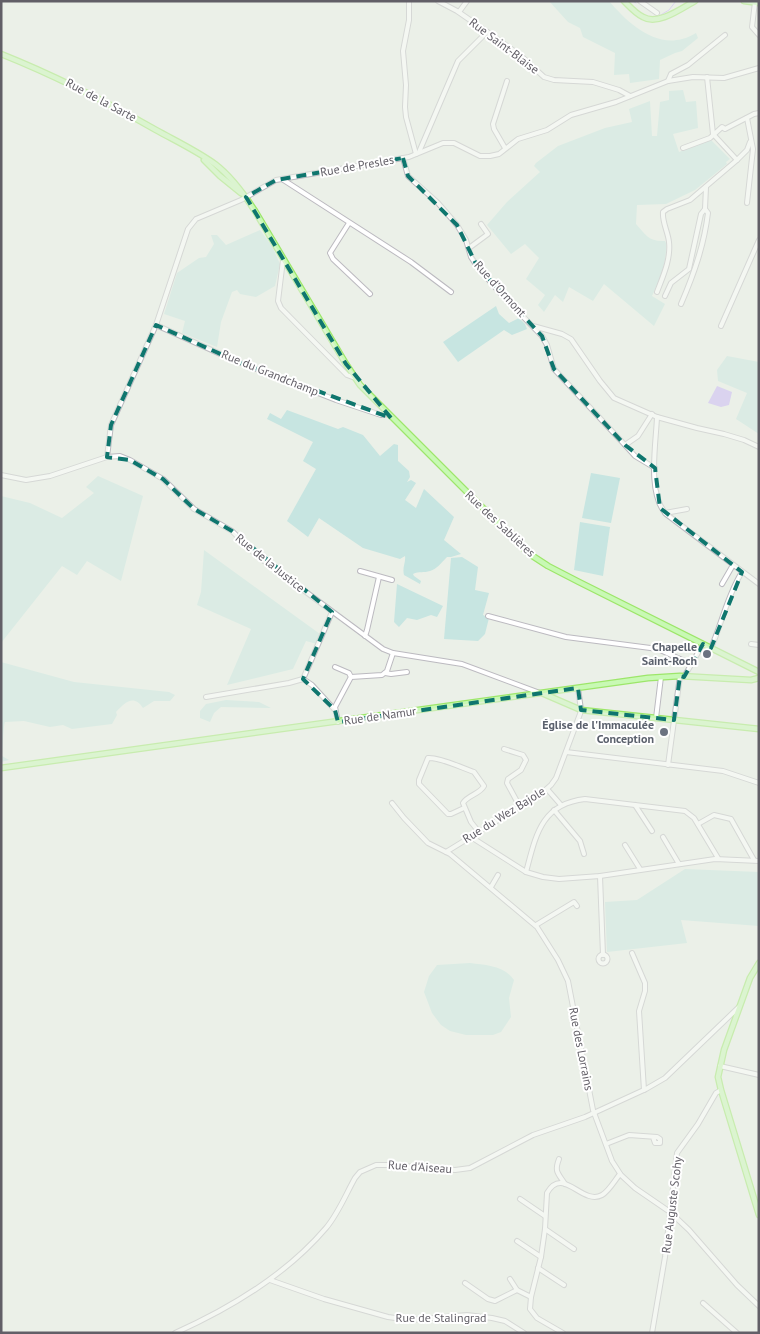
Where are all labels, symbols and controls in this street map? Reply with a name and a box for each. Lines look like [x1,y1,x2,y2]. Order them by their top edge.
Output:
street label: Rue Saint-Blaise [466,14,542,77]
street label: Rue de la Sarte [63,75,139,124]
street label: Rue de Presles [319,152,395,179]
street label: Rue d'Ormont [471,257,530,320]
street label: Rue du Grandchamp [219,346,321,399]
street label: Rue des Sablières [462,487,539,560]
street label: Rue de la Justice [233,530,308,595]
place label: Chapelle Saint-Roch [642,639,697,668]
marker: Chapelle Saint-Roch [701,648,713,660]
street label: Rue de Namur [343,703,417,728]
place label: Église de l'Immaculée Conception [542,717,654,746]
marker: Église de l'Immaculée Conception [658,726,670,738]
street label: Rue du Wez Bajole [460,783,548,846]
street label: Rue des Lorrains [566,1006,597,1092]
street label: Rue Auguste Scohy [658,1155,685,1254]
street label: Rue d'Aiseau [387,1157,453,1176]
street label: Rue de Stalingrad [395,1310,487,1325]

